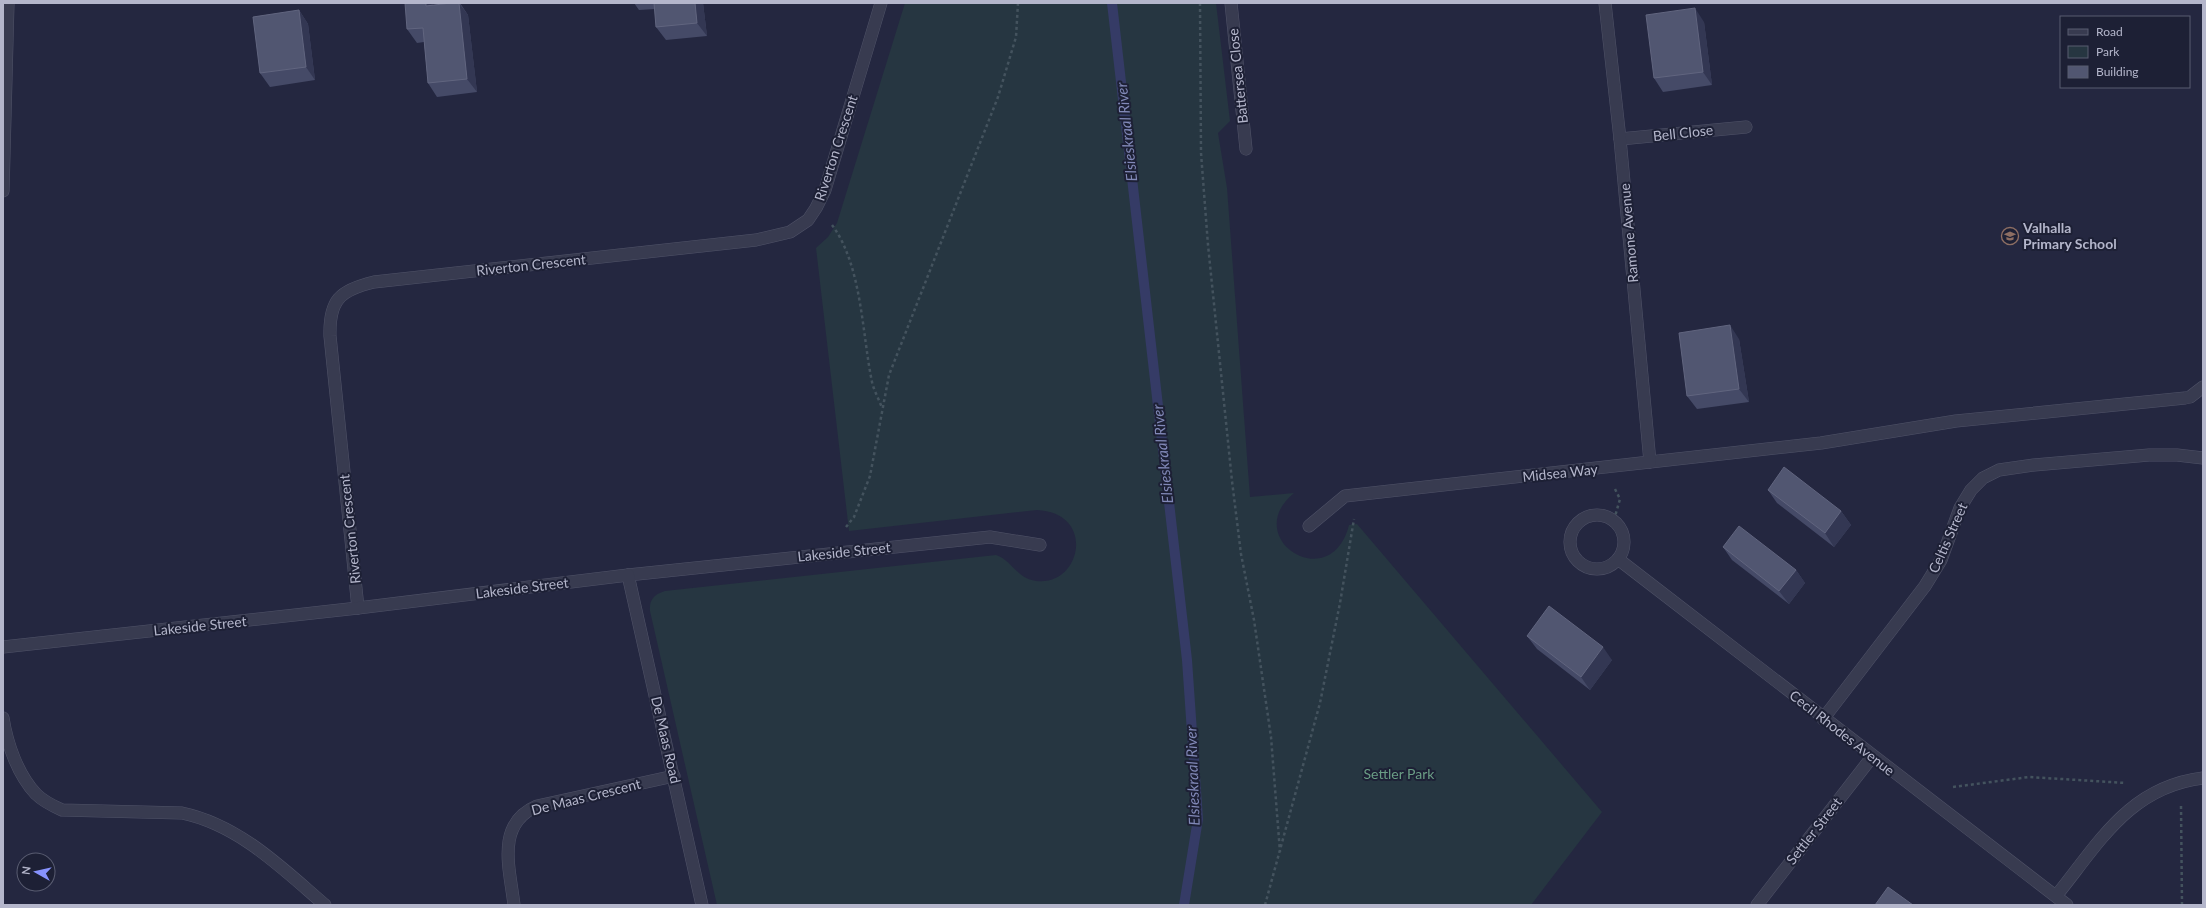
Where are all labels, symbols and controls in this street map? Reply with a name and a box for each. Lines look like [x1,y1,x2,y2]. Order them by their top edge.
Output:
legend [2060,16,2190,88]
text: Road [2096,24,2123,39]
street label: Battersea Close [1224,28,1251,125]
text: Park [2096,44,2120,59]
text: Building [2096,64,2139,79]
water label: Elsieskraal River [1112,81,1140,183]
street label: Riverton Crescent [810,93,861,203]
street label: Bell Close [1652,121,1714,144]
street label: Ramone Avenue [1616,183,1641,283]
place label: Valhalla Primary School [2022,219,2117,252]
school or university icon: Valhalla Primary School [2000,226,2020,246]
street label: Riverton Crescent [475,250,587,279]
water label: Elsieskraal River [1148,403,1176,505]
street label: Midsea Way [1521,460,1599,485]
street label: Riverton Crescent [335,473,364,585]
street label: Celtis Street [1925,500,1971,576]
street label: Lakeside Street [797,538,891,565]
street label: Lakeside Street [475,573,569,602]
street label: Lakeside Street [153,612,247,639]
street label: Cecil Rhodes Avenue [1786,686,1898,779]
street label: De Maas Road [648,695,685,785]
water label: Elsieskraal River [1181,725,1203,826]
park label: Settler Park [1364,765,1435,782]
street label: De Maas Crescent [529,775,642,818]
street label: Settler Street [1782,794,1845,868]
north arrow [16,852,56,892]
text: N [19,865,33,876]

